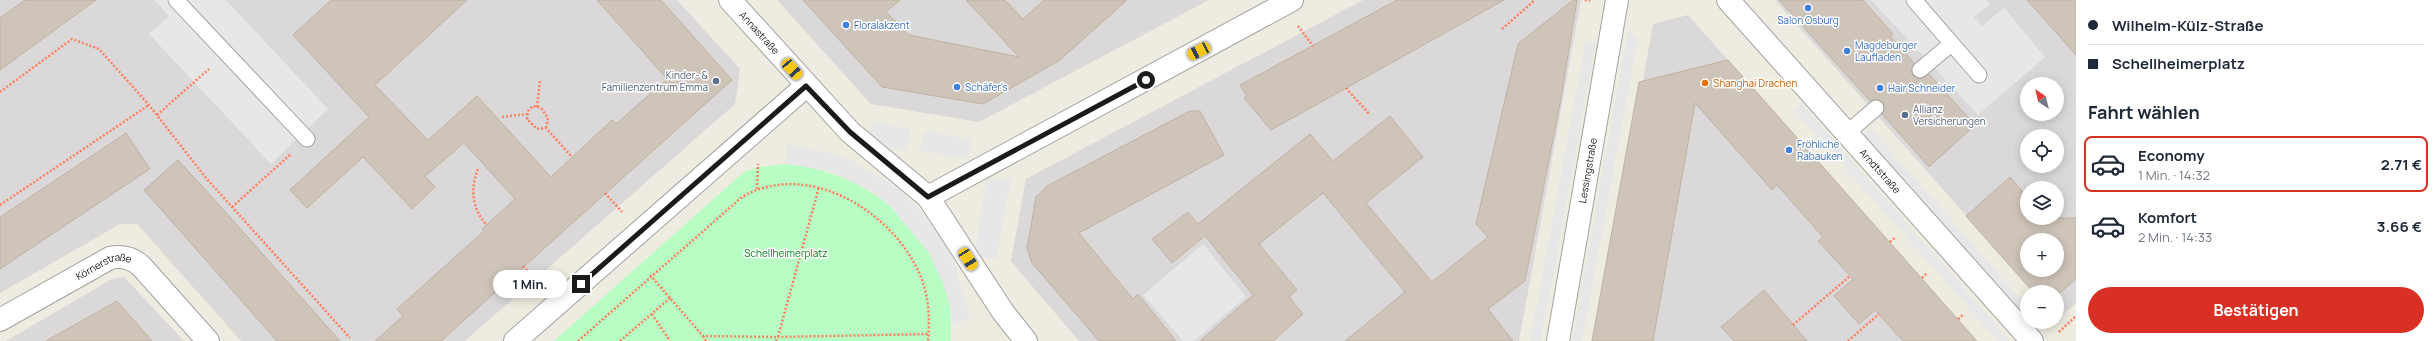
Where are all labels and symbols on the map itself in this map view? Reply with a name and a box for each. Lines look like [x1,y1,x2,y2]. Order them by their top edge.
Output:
marker: Salon Osburg [1803,3,1813,13]
street label: Annastraße [736,8,783,57]
place label: Salon Osburg [1777,13,1839,27]
place label: Floralakzent [854,18,910,32]
marker: Floralakzent [841,20,851,30]
place label: Magdeburger Laufladen [1855,38,1918,64]
car [1186,40,1212,62]
marker: Magdeburger Laufladen [1842,46,1852,56]
car [780,56,804,82]
place label: Kinder- & Familienzentrum Emma [602,68,708,94]
route start [1137,71,1155,89]
marker: Kinder- & Familienzentrum Emma [711,76,721,86]
place label: Shanghai Drachen [1713,76,1797,90]
north arrow [2020,77,2064,121]
marker: Shanghai Drachen [1700,78,1710,88]
place label: Schäfer's [965,80,1008,94]
place label: Hair Schneider [1888,81,1956,95]
marker: Schäfer's [952,82,962,92]
marker: Hair Schneider [1875,83,1885,93]
place label: Allianz Versicherungen [1913,102,1986,128]
marker: Allianz Versicherungen [1900,110,1910,120]
street label: Lessingstraße [1575,137,1600,204]
place label: Fröhliche Rabauken [1797,137,1843,163]
marker: Fröhliche Rabauken [1784,145,1794,155]
street label: Arndtstraße [1857,145,1904,197]
park label: Schellheimerplatz [744,246,828,260]
car [956,246,980,272]
street label: Körnerstraße [73,250,134,283]
callout: 1 Min. [493,270,567,298]
route end [572,275,590,293]

